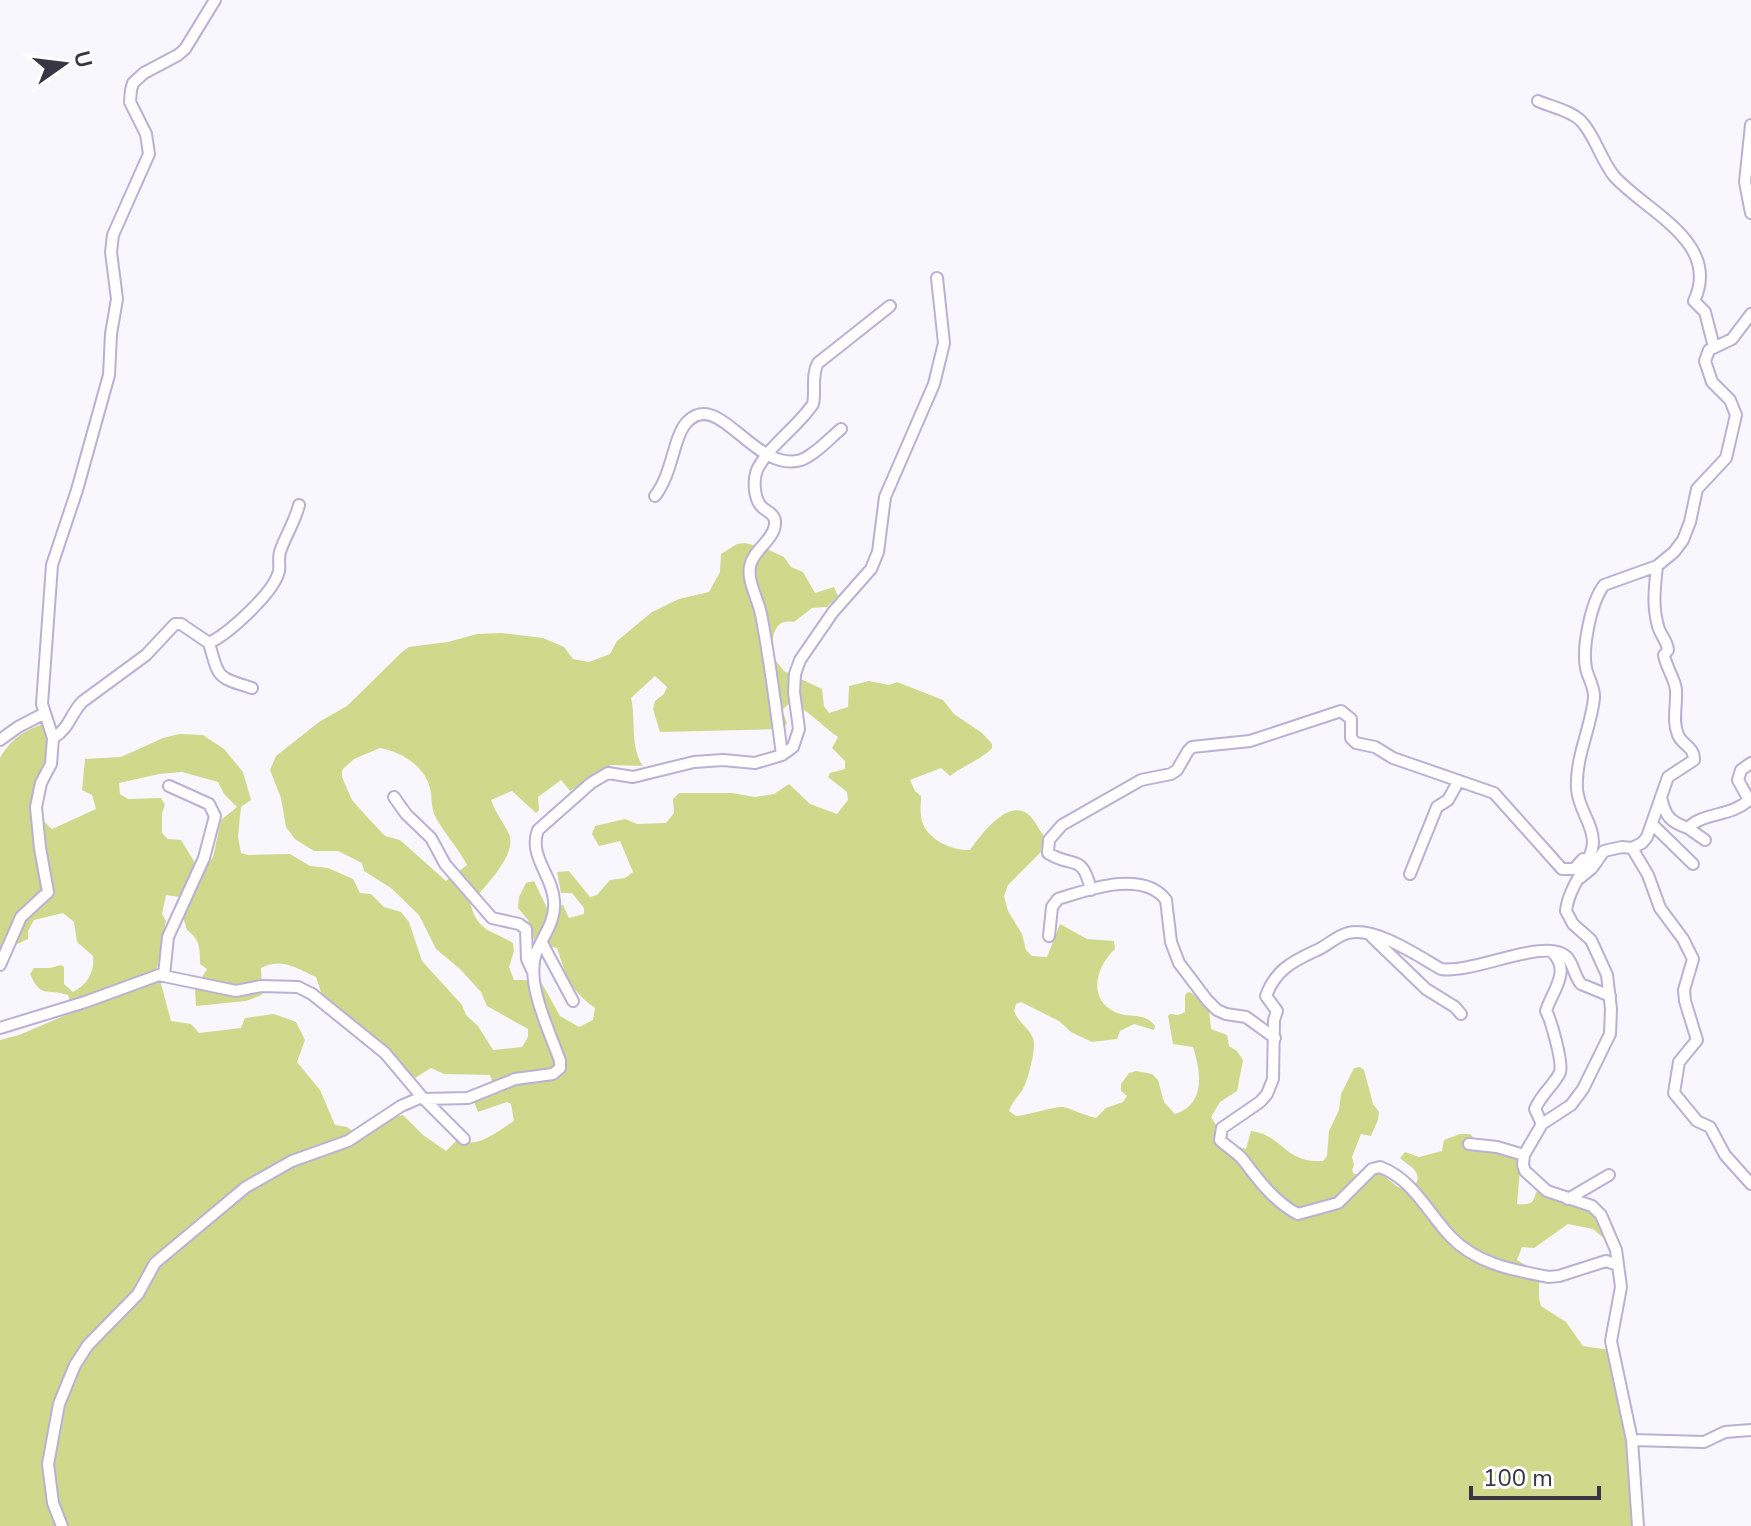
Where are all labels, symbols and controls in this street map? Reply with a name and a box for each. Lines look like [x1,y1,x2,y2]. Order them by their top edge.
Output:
north arrow [24,24,104,104]
text: U [66,48,99,71]
scale bar [1471,1450,1599,1500]
text: 100 m [1483,1462,1553,1494]

